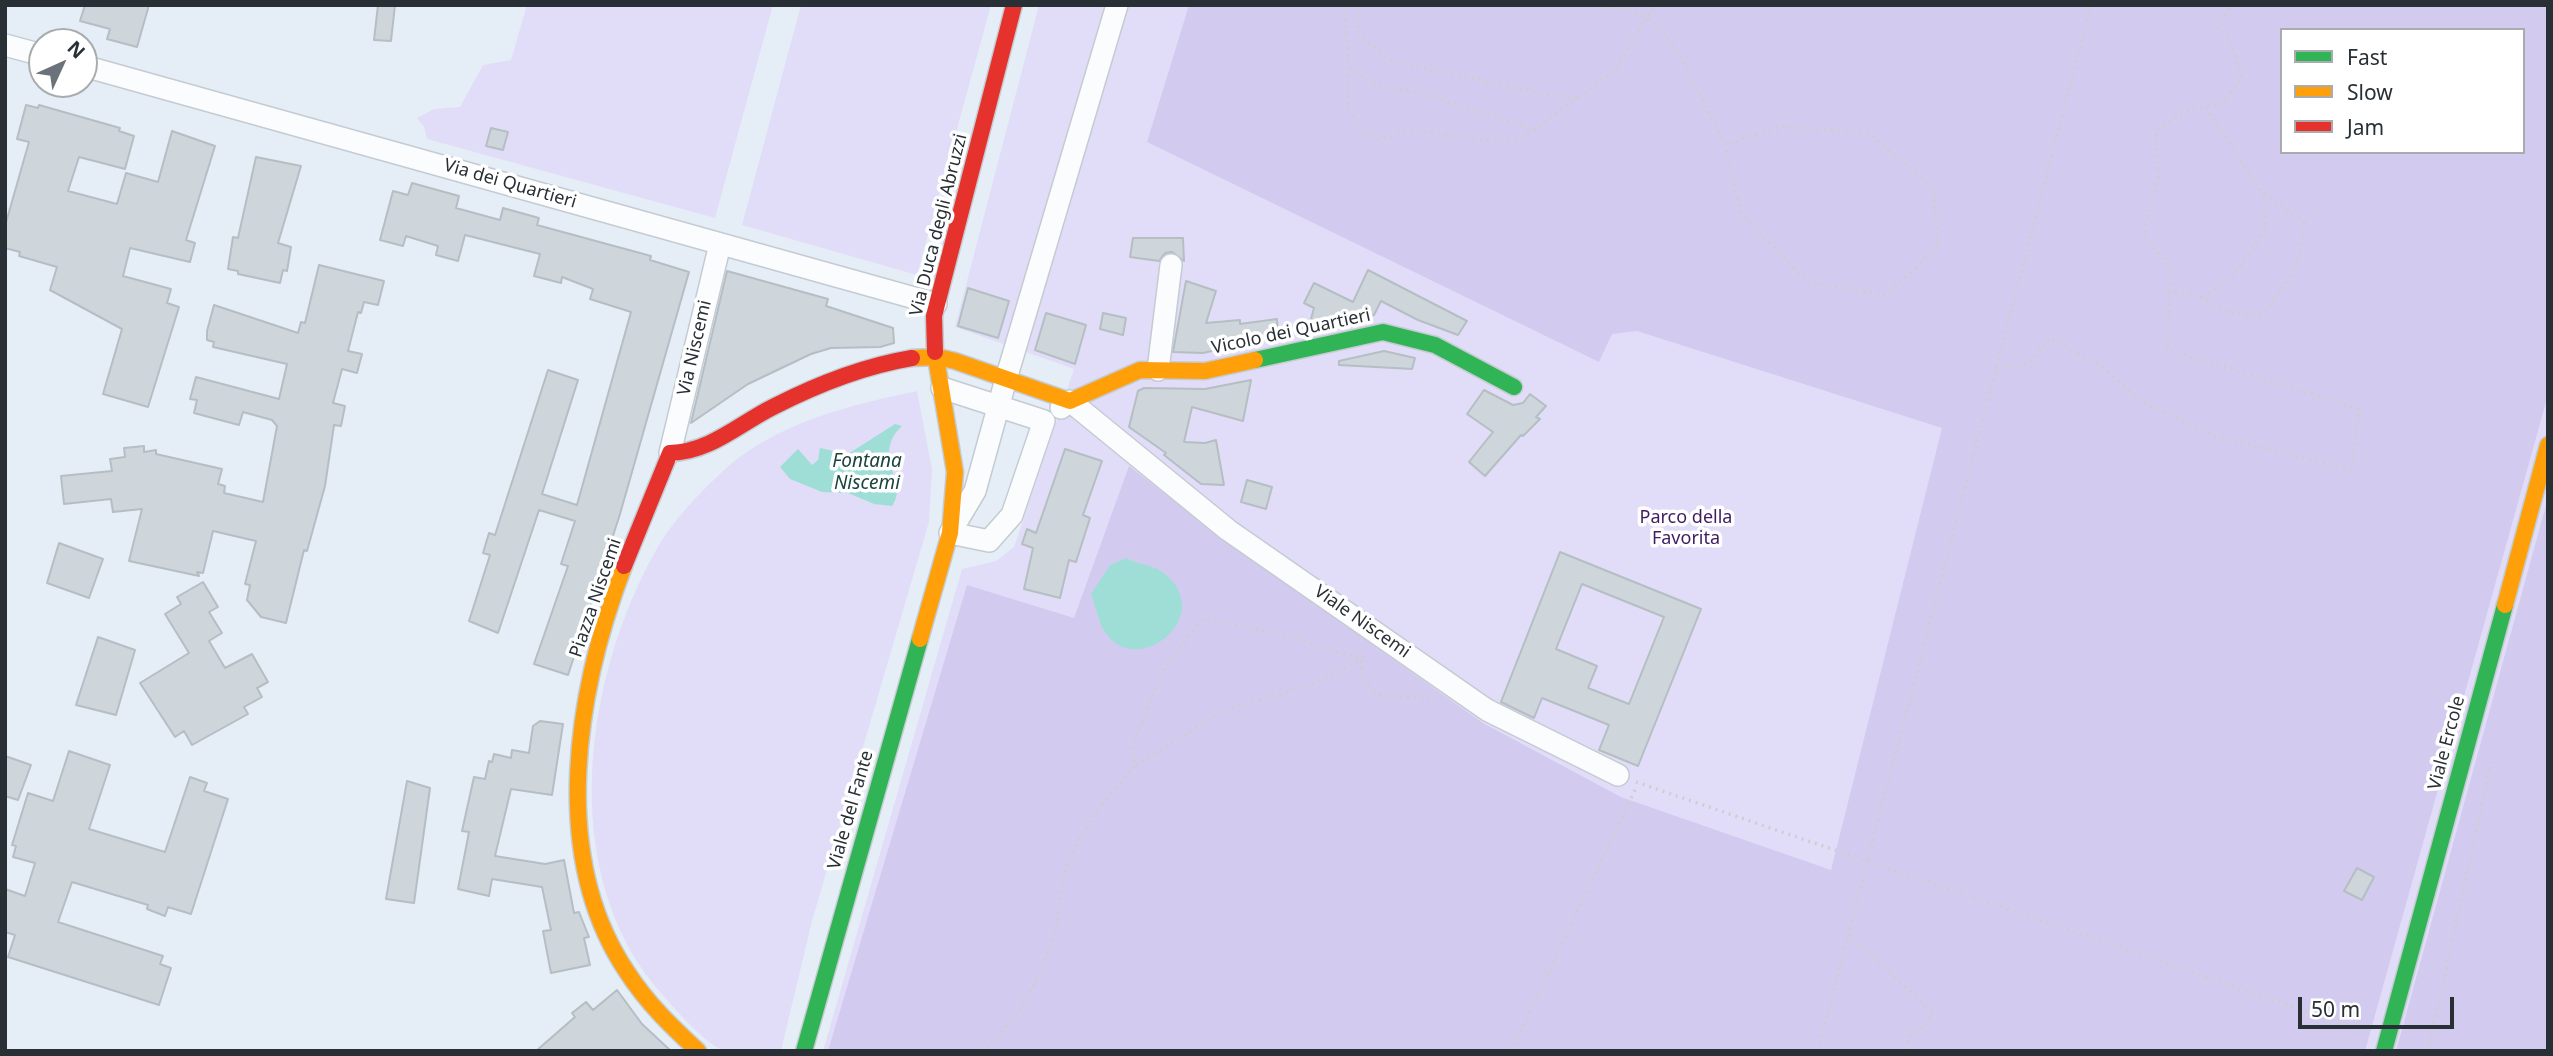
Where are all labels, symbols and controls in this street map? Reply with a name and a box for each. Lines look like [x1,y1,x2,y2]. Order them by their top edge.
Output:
north arrow [28,28,98,98]
legend [2280,28,2525,154]
text: N [62,35,91,64]
text: Fast [2347,43,2387,71]
text: Slow [2347,78,2393,106]
text: Jam [2347,113,2384,141]
street label: Via Duca degli Abruzzi [906,132,972,318]
street label: Via dei Quartieri [441,155,579,213]
street label: Via Niscemi [674,298,716,398]
street label: Vicolo dei Quartieri [1210,305,1372,359]
water label: Fontana Niscemi [832,451,902,495]
park label: Parco della Favorita [1640,507,1732,550]
street label: Piazza Niscemi [566,536,626,660]
street label: Viale Niscemi [1310,581,1414,663]
street label: Viale Ercole [2424,694,2470,792]
street label: Viale del Fante [824,748,878,872]
scale bar [2301,982,2457,1026]
text: 50 m [2311,995,2360,1023]

